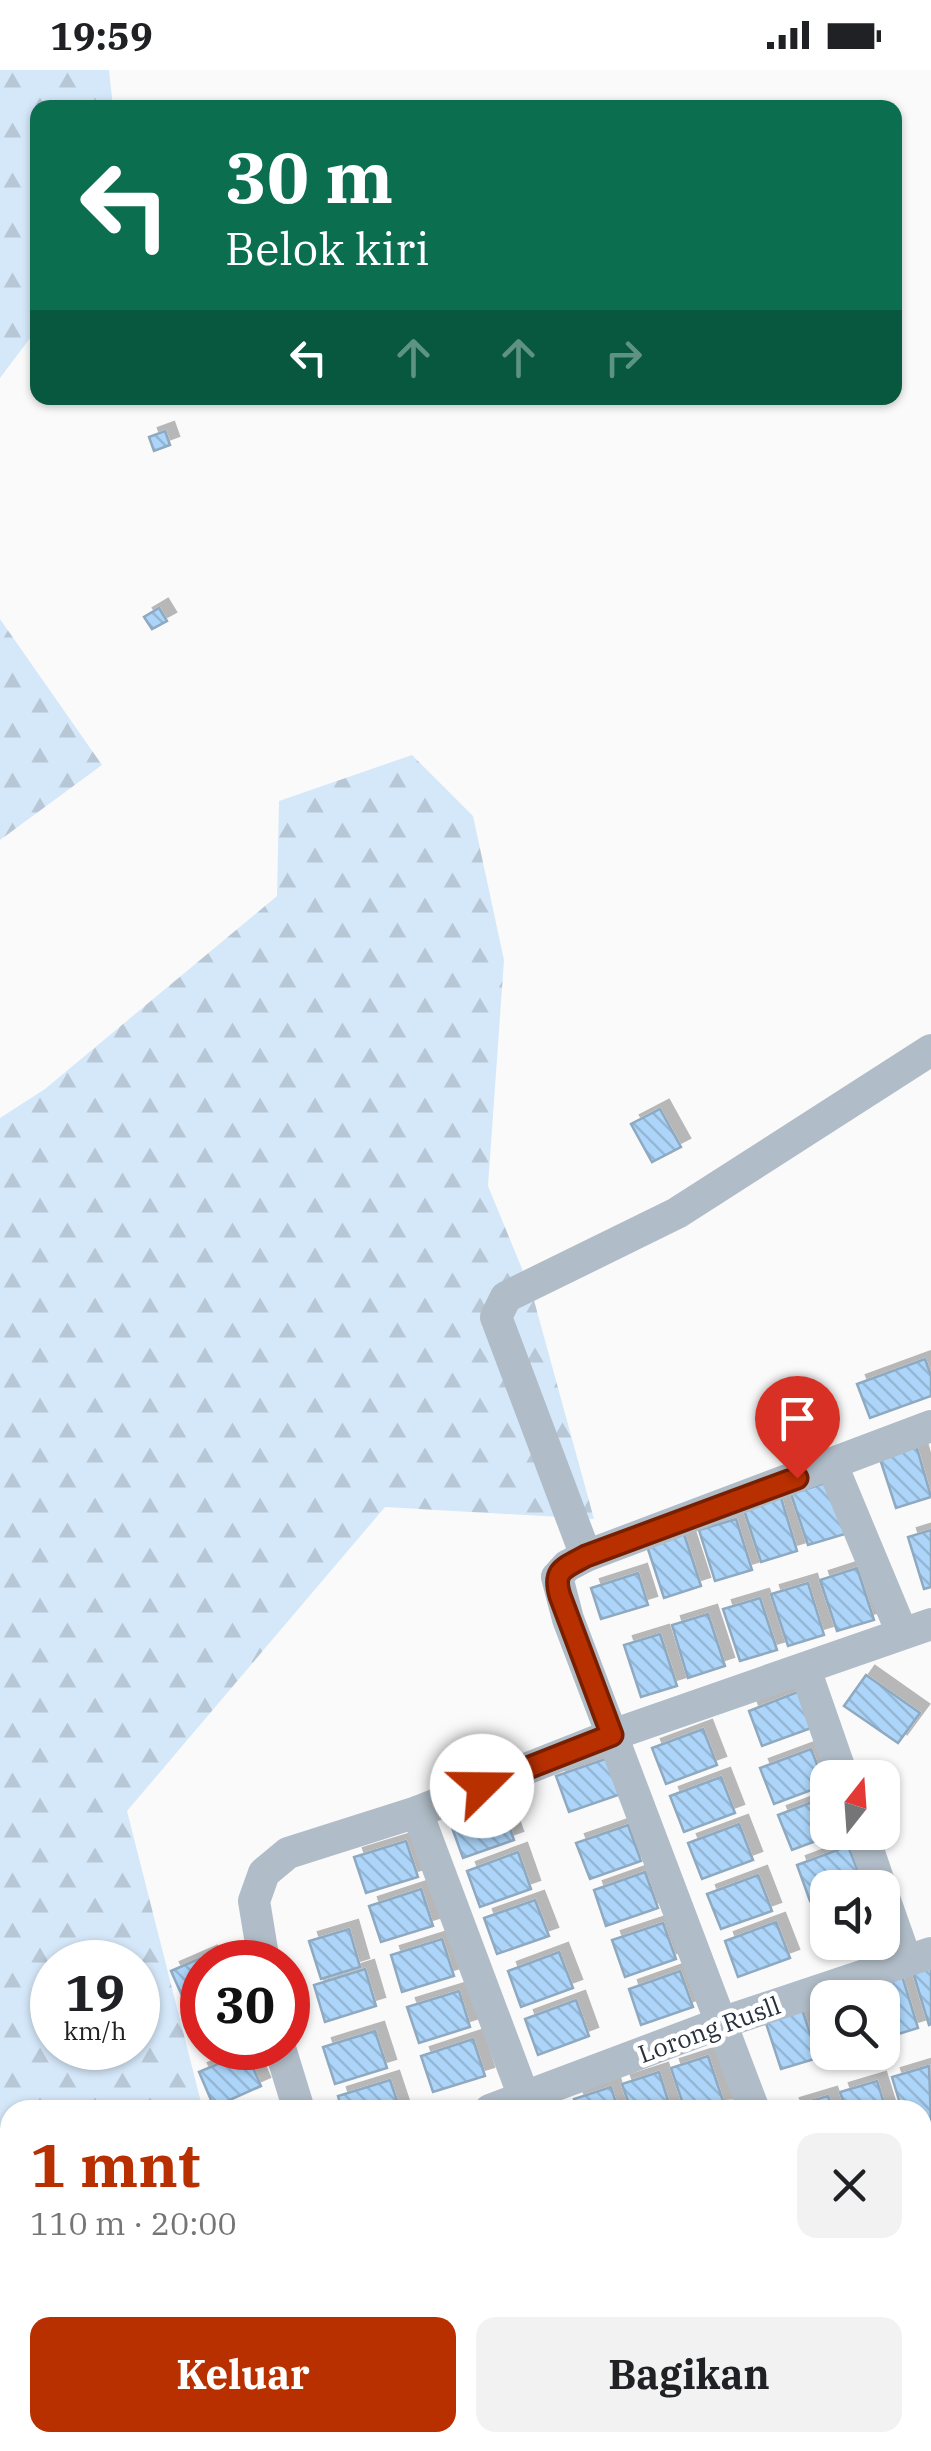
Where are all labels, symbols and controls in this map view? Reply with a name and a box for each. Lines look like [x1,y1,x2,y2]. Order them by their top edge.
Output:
text: 19:59 [50,11,153,60]
text: 30 m [225,131,393,222]
icon: left [60,140,190,270]
text: Belok kiri [225,219,429,277]
icon: left [281,330,336,385]
icon: ahead [386,330,441,385]
icon: ahead [491,330,546,385]
icon: right [596,330,651,385]
pin [755,1376,840,1479]
icon: arrive [770,1391,825,1446]
position arrow [430,1734,534,1838]
north arrow [810,1760,900,1850]
map controls [810,1760,900,2070]
button: sound [810,1870,900,1960]
speed limit sign: 30 [180,1940,310,2070]
text: 19 [65,1960,125,2025]
button: search [810,1980,900,2070]
street label: Lorong Rusll [633,1988,785,2070]
text: km/h [63,2014,127,2047]
text: 1 mnt [30,2125,200,2204]
button: close [797,2133,902,2238]
text: 110 m · 20:00 [30,2202,237,2244]
button: Keluar [30,2317,456,2432]
button: Bagikan [476,2317,902,2432]

